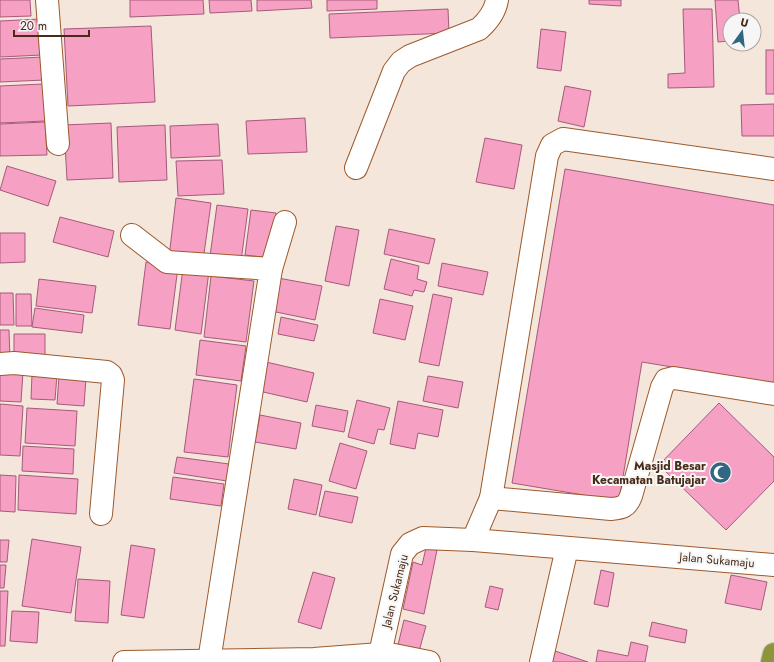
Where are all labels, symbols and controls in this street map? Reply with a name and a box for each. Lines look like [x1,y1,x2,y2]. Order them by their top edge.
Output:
scale bar [14,12,89,38]
north arrow [722,12,762,52]
text: U [739,14,750,31]
text: 20 m [20,17,47,35]
place label: Masjid Besar Kecamatan Batujajar [592,457,706,489]
mosque icon: Masjid Besar Kecamatan Batujajar [708,460,734,486]
street label: Jalan Sukamaju [677,548,755,572]
street label: Jalan Sukamaju [377,552,413,632]

